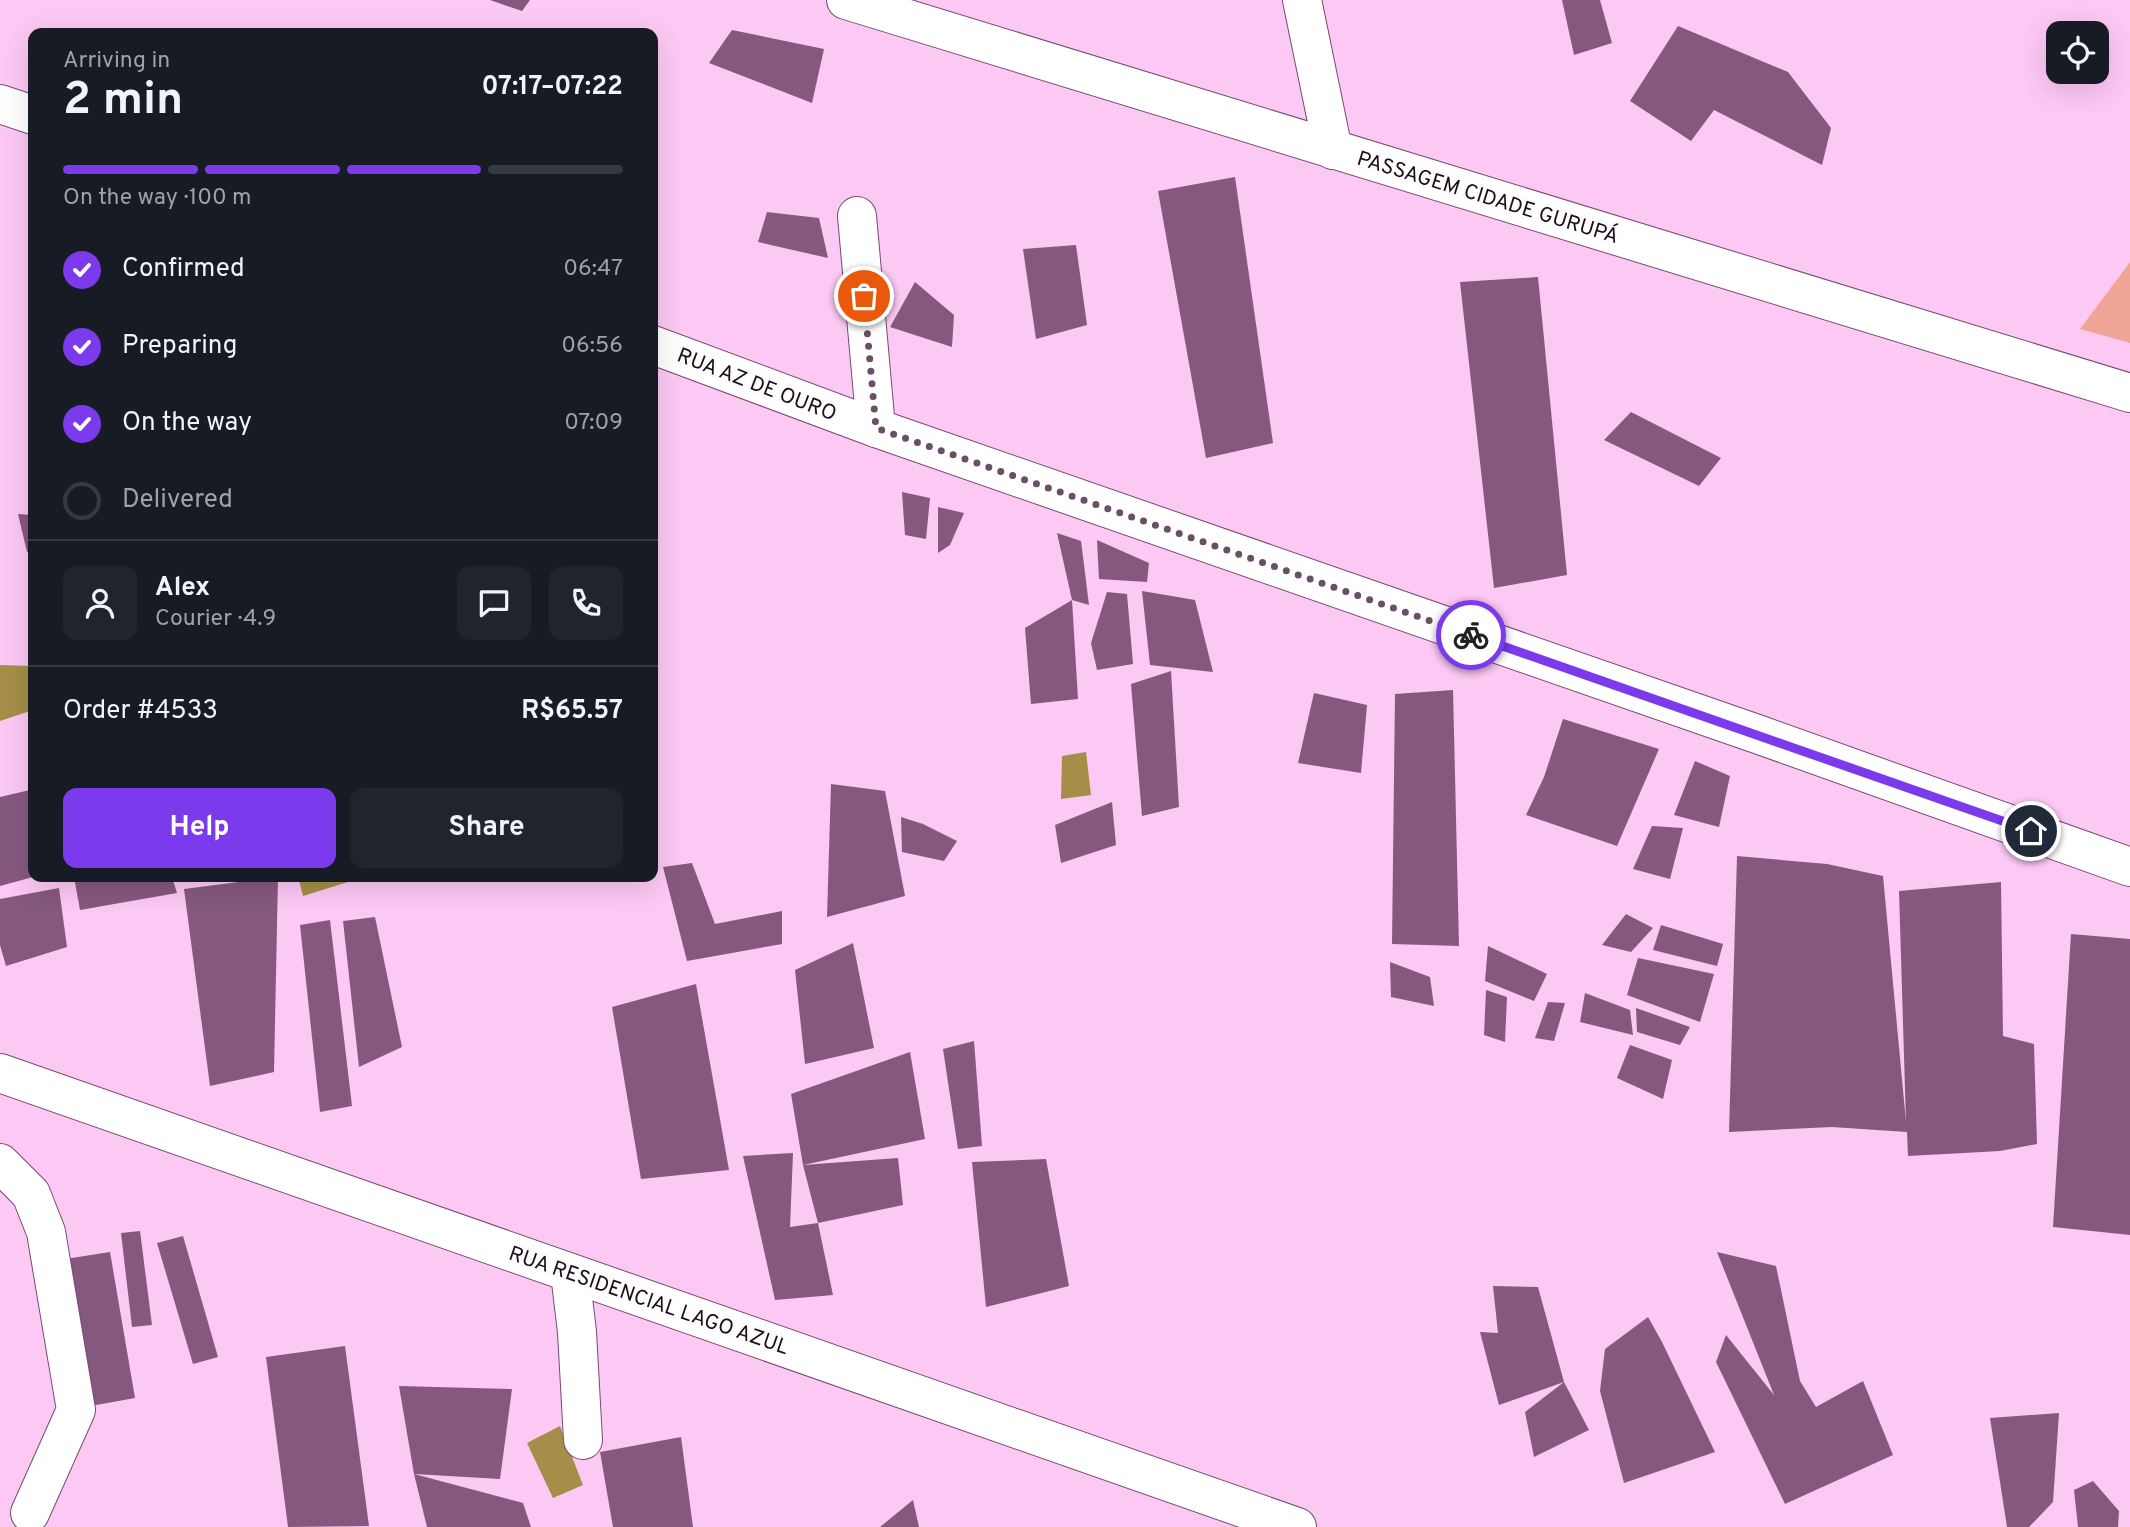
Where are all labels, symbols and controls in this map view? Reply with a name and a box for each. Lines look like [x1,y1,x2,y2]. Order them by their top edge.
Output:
map controls [2046,21,2109,84]
button: locate [2046,21,2109,84]
text: Arriving in [63,47,170,76]
text: 07:17–07:22 [481,71,623,104]
text: 2 min [63,72,183,131]
street label: PASSAGEM CIDADE GURUPÁ [1353,145,1622,251]
text: On the way · 100 m [63,184,252,213]
icon: check [63,251,101,289]
text: Confirmed [122,253,245,286]
text: 06:47 [563,255,623,284]
pin [834,266,894,326]
icon: bag [845,277,883,315]
icon: check [63,328,101,366]
text: Preparing [122,330,237,363]
text: 06:56 [561,332,623,361]
street label: RUA AZ DE OURO [673,343,840,428]
icon: check [63,405,101,443]
text: On the way [122,407,252,440]
text: 07:09 [564,409,623,438]
text: Delivered [122,484,233,517]
button: person [63,566,137,640]
button: chat [457,566,531,640]
button: phone [549,566,623,640]
text: Alex [155,572,210,605]
courier [1436,600,1506,670]
text: Courier · 4.9 [155,605,276,634]
icon: bike [1452,616,1490,654]
text: Order #4533 [63,695,218,728]
text: R$65.57 [521,695,623,728]
button: Help [63,788,336,868]
button: Share [350,788,623,868]
pin [2001,801,2061,861]
icon: home [2012,812,2050,850]
street label: RUA RESIDENCIAL LAGO AZUL [505,1241,792,1362]

